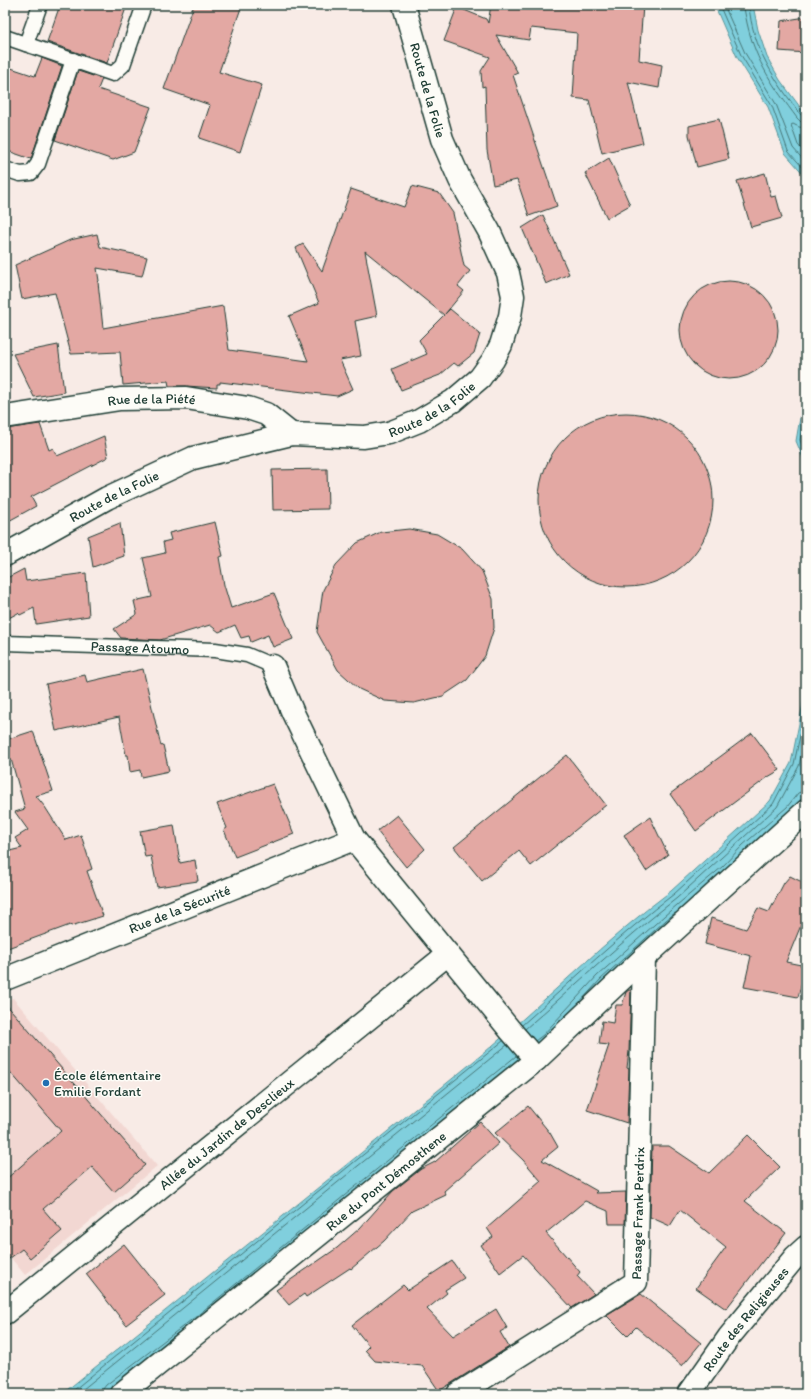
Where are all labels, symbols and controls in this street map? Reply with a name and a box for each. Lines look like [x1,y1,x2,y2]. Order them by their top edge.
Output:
street label: Route de la Folie [406,41,449,140]
street label: Route de la Folie [386,378,479,441]
street label: Rue de la Piété [106,390,197,410]
street label: Route de la Folie [66,467,162,526]
street label: Passage Atoumo [90,638,190,658]
street label: Rue de la Sécurité [126,881,233,937]
place label: École élémentaire Emilie Fordant [54,1067,161,1100]
street label: Allée du Jardin de Desclieux [156,1074,298,1194]
marker: École élémentaire Emilie Fordant [41,1078,51,1088]
street label: Rue du Pont Démosthene [323,1127,450,1235]
street label: Passage Frank Perdrix [628,1147,648,1280]
street label: Route des Religieuses [699,1263,793,1375]

